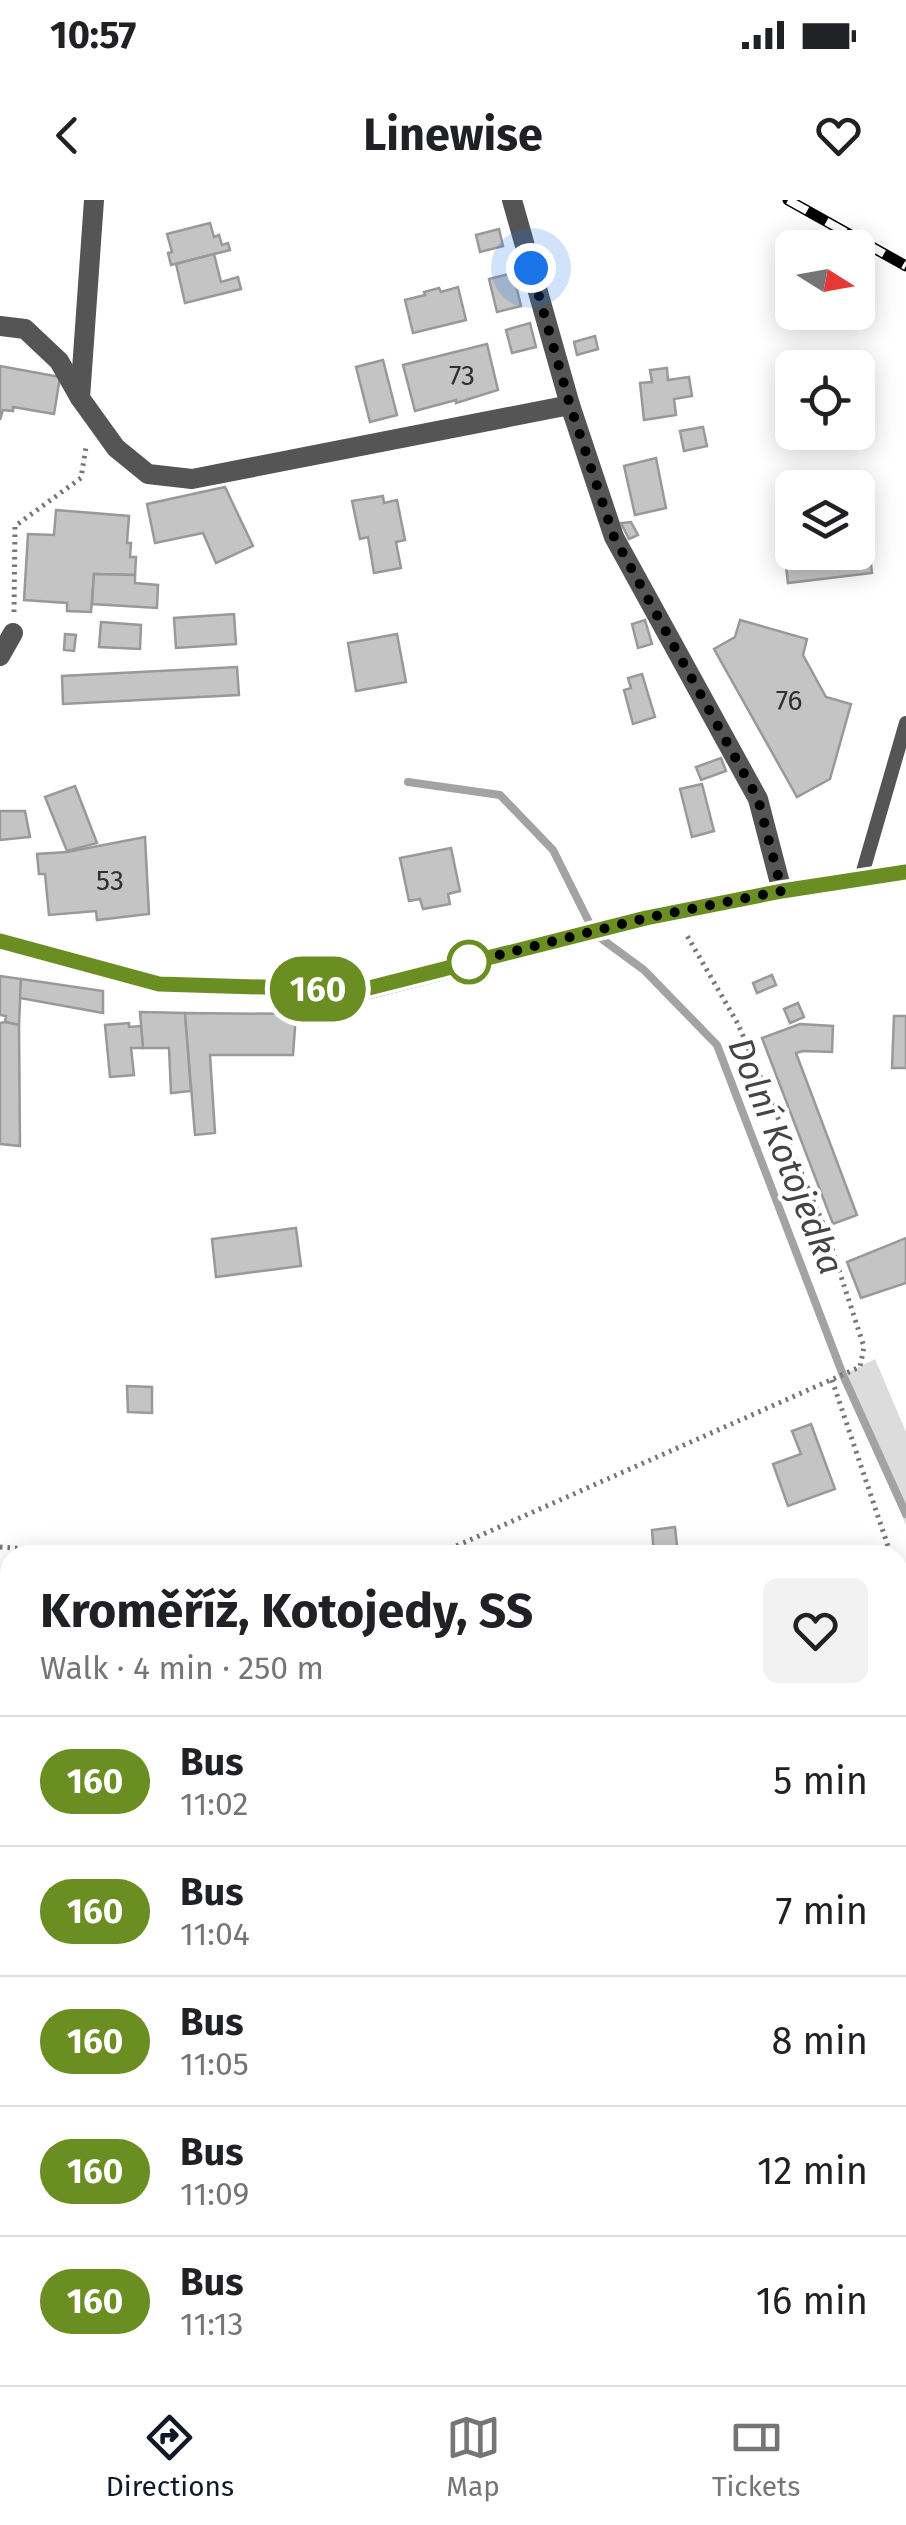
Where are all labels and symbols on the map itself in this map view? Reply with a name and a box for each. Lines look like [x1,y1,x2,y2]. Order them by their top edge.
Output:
north arrow [775,230,875,330]
your location [506,243,556,293]
house number: 73 [449,359,475,392]
house number: 76 [776,684,802,717]
house number: 53 [96,864,124,897]
unlabelled marker [448,941,490,983]
line badge: 160 [260,956,376,1022]
water label: Dolní Kotojedka [719,1032,853,1280]

